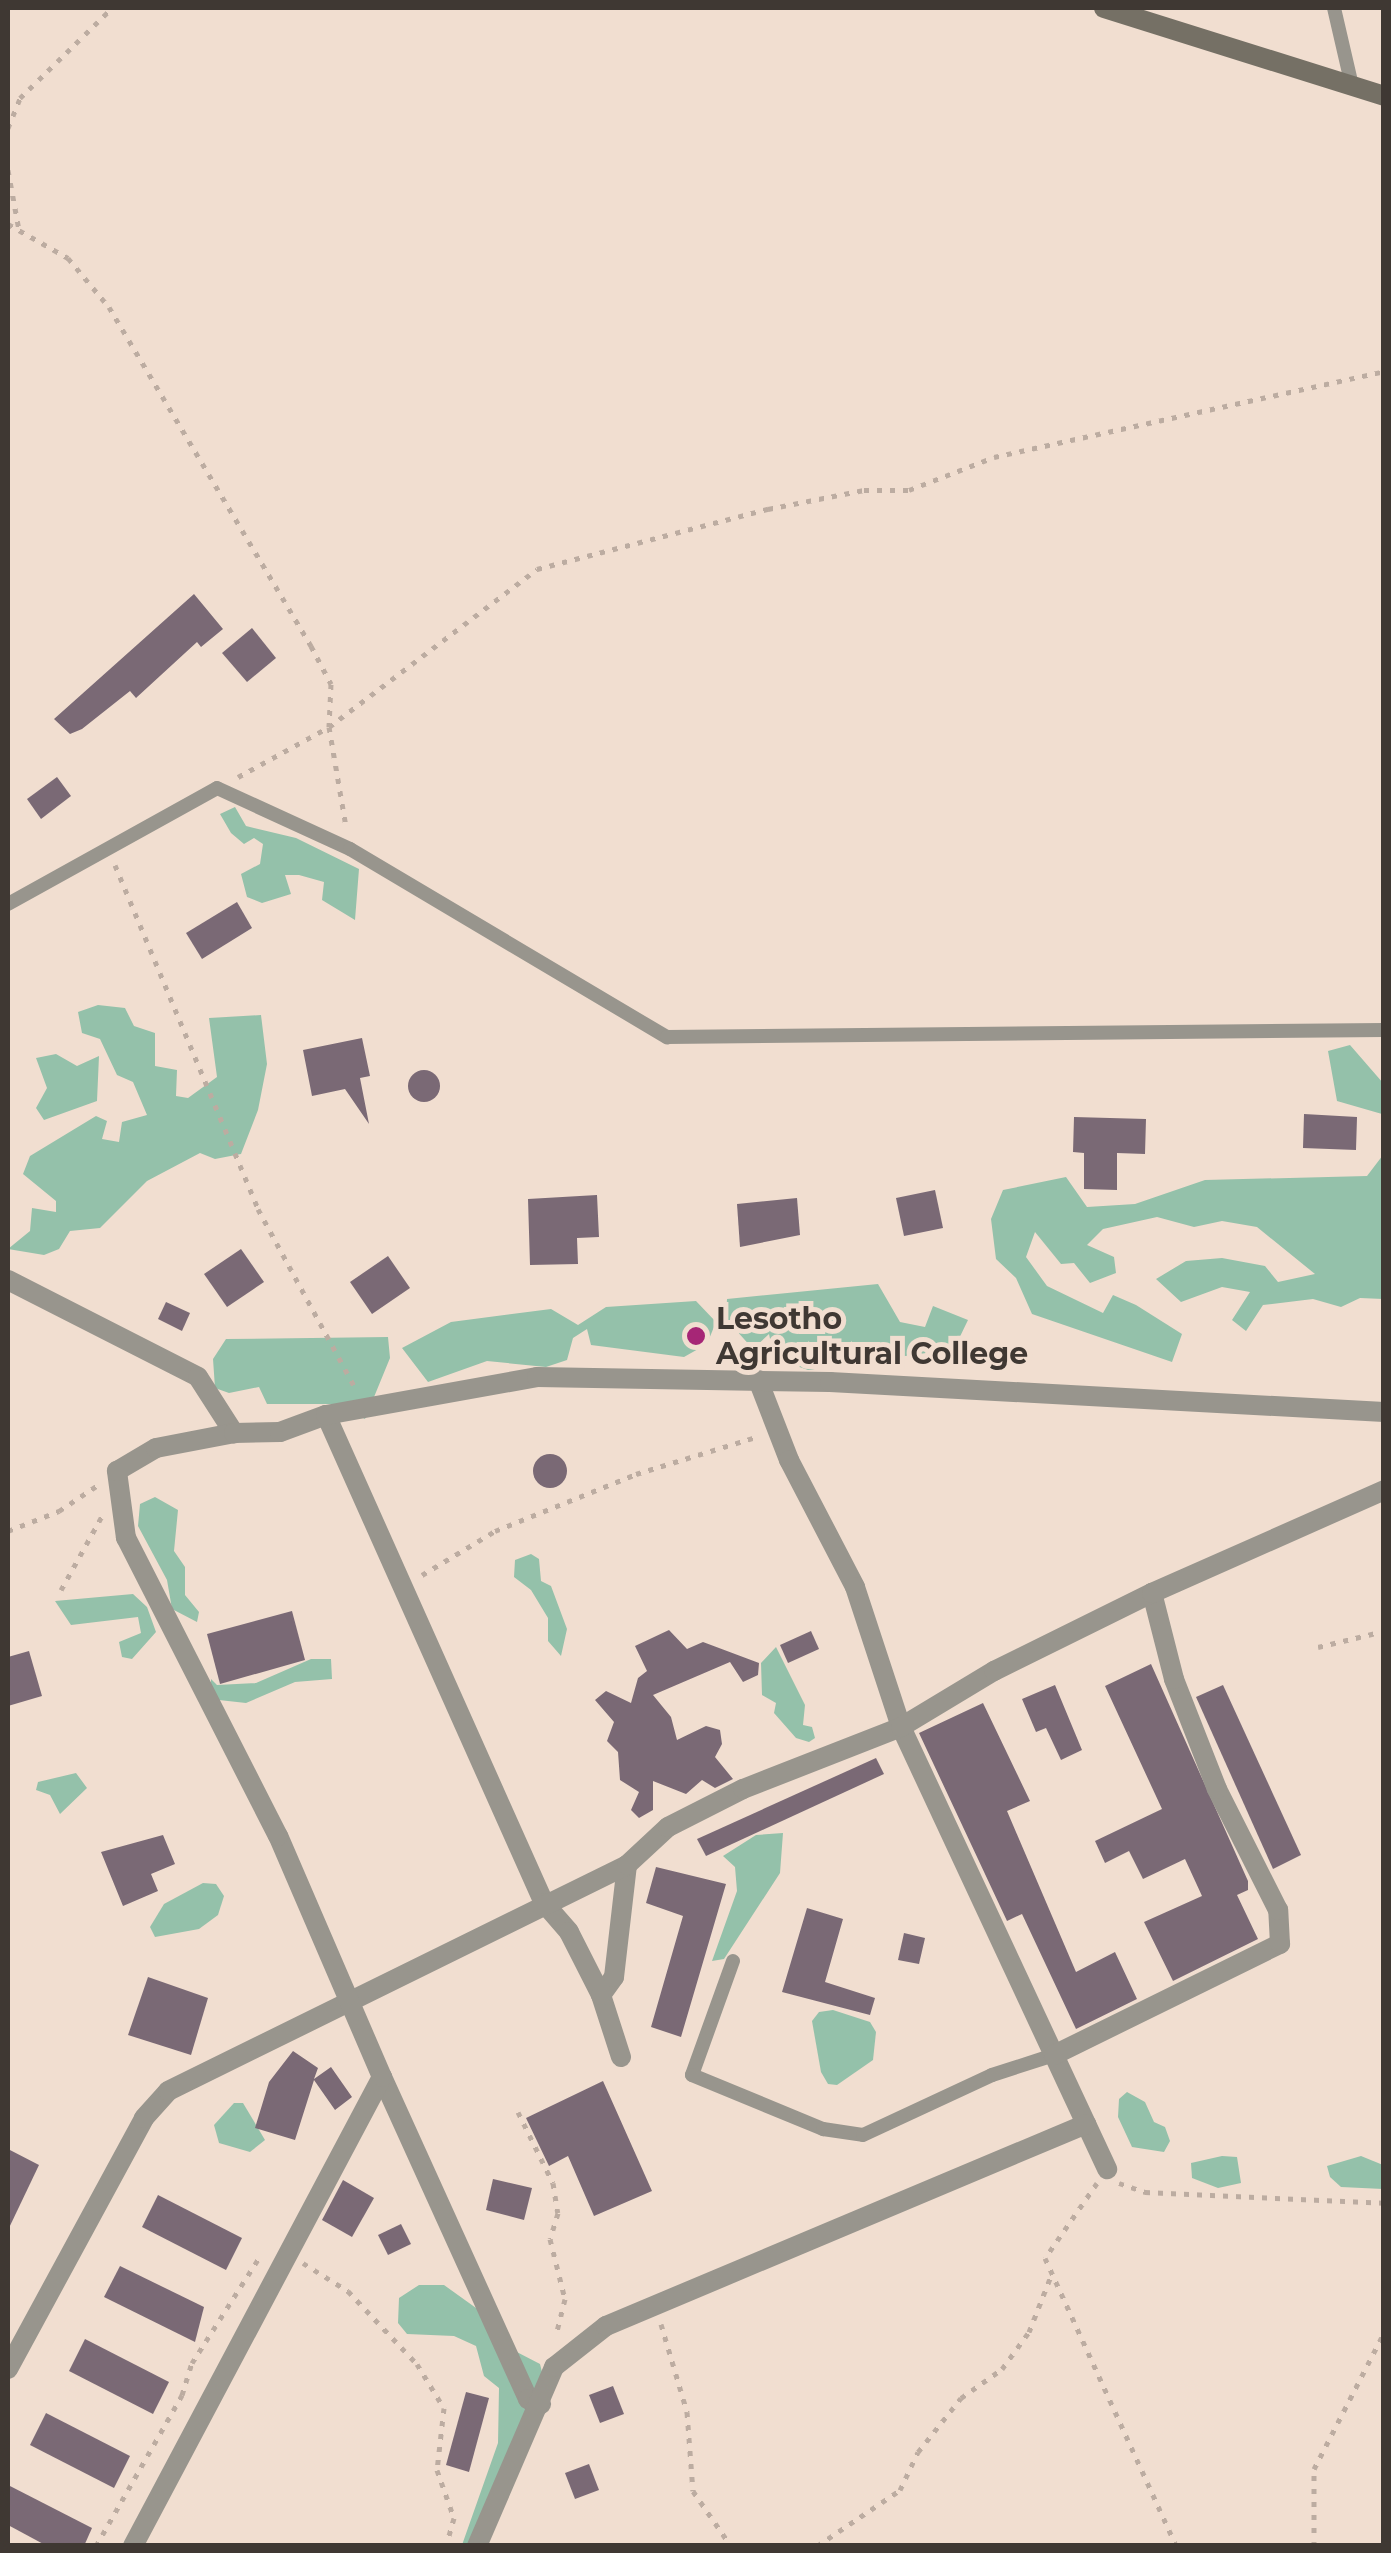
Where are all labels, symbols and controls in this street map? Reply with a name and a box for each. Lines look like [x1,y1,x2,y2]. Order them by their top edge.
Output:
place label: Lesotho Agricultural College [716,1301,1028,1372]
marker: Lesotho Agricultural College [685,1325,707,1347]

